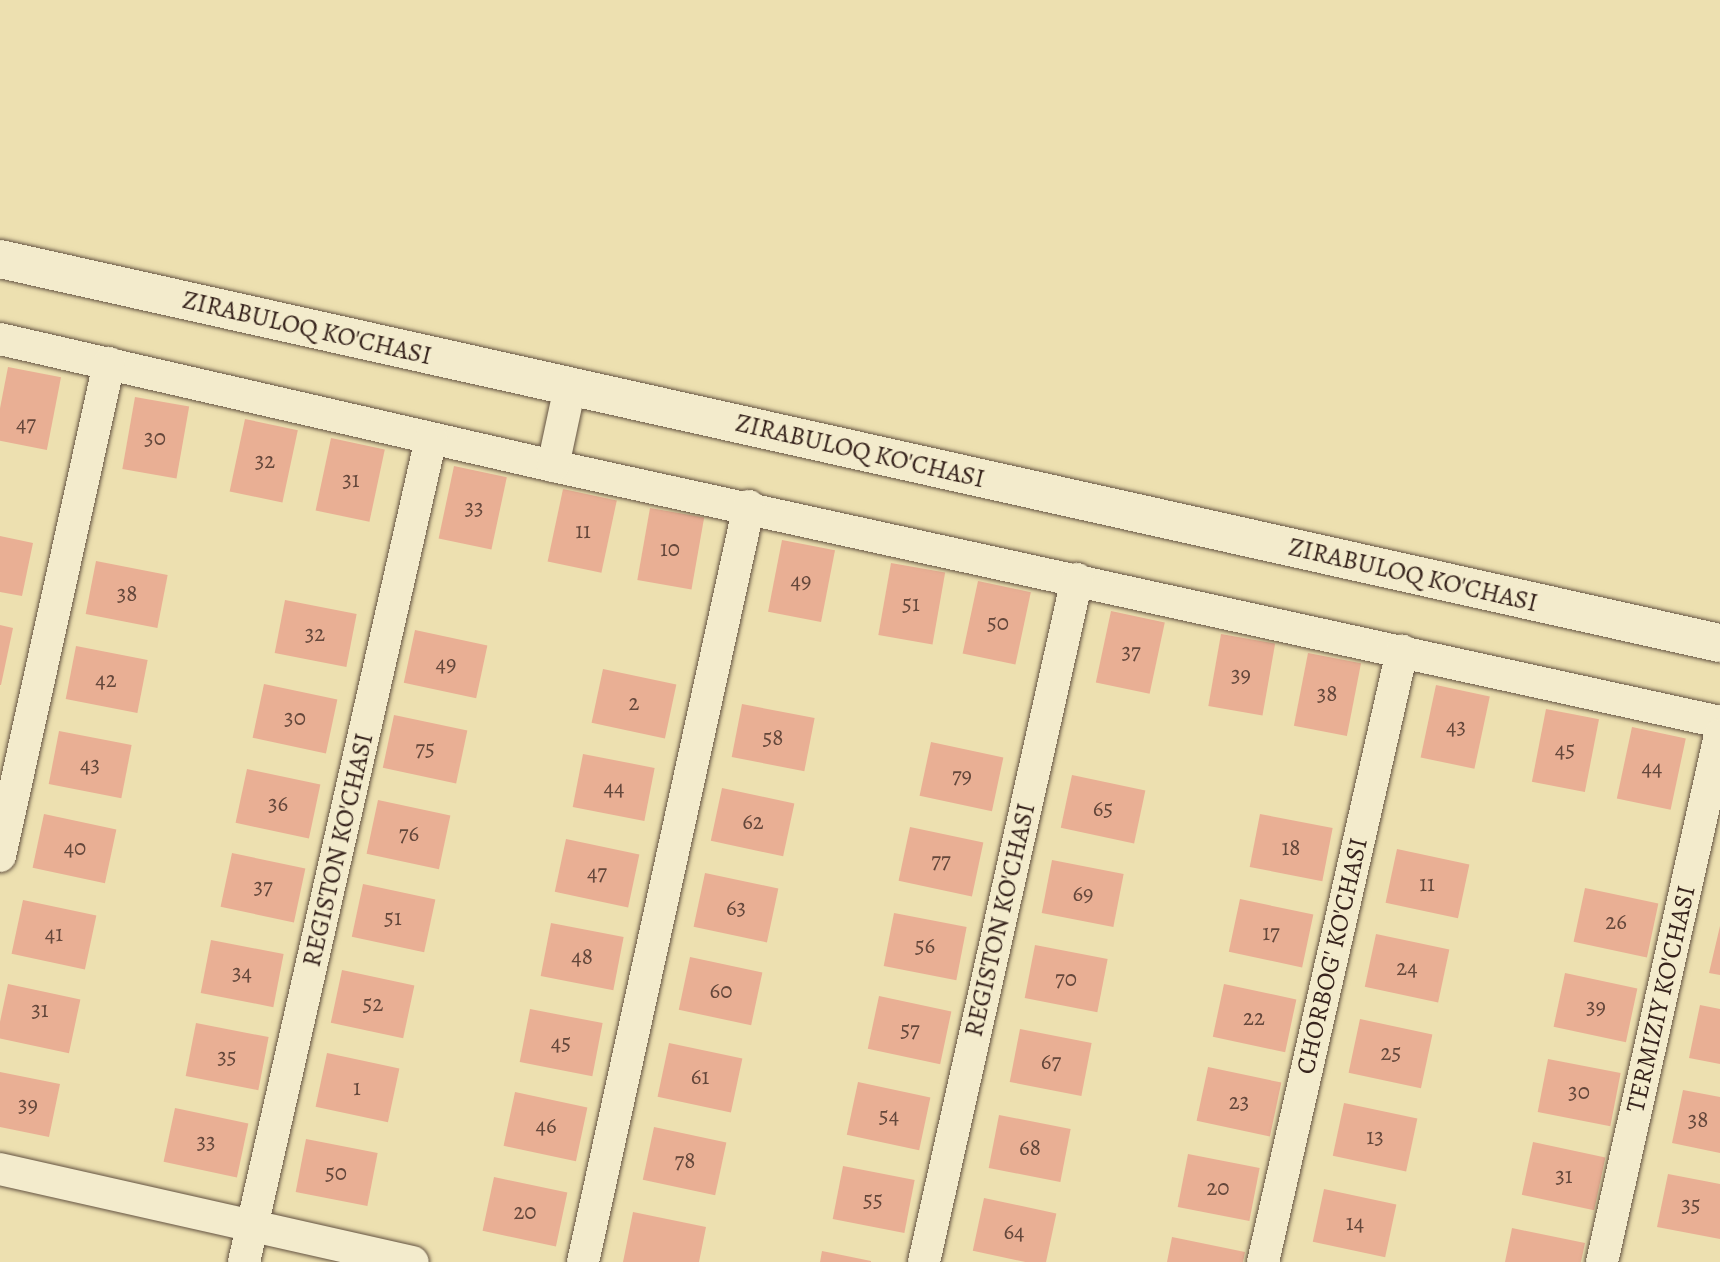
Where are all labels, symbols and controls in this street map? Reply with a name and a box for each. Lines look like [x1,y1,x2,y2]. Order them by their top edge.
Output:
street label: ZIRABULOQ KO'CHASI [179,284,435,372]
street label: ZIRABULOQ KO'CHASI [732,407,988,495]
house number: 47 [16,410,36,438]
house number: 30 [144,424,166,452]
house number: 32 [255,447,275,475]
house number: 31 [342,466,360,494]
house number: 33 [464,494,484,522]
house number: 11 [575,517,591,545]
street label: ZIRABULOQ KO'CHASI [1285,531,1541,619]
house number: 10 [660,535,680,563]
house number: 49 [791,567,811,595]
house number: 38 [117,580,137,608]
house number: 51 [902,590,920,618]
house number: 50 [987,609,1009,637]
house number: 32 [305,620,325,648]
house number: 37 [1121,638,1141,666]
house number: 49 [436,650,456,678]
house number: 39 [1231,661,1251,689]
house number: 42 [95,666,117,694]
house number: 38 [1317,680,1337,708]
house number: 2 [629,689,639,717]
house number: 30 [284,704,306,732]
house number: 43 [1446,713,1466,741]
house number: 58 [762,724,784,752]
street label: REGISTON KO'CHASI [296,730,380,970]
house number: 75 [415,735,435,763]
house number: 45 [1555,736,1575,764]
house number: 43 [80,751,100,779]
house number: 44 [1642,754,1662,782]
house number: 79 [952,762,972,790]
house number: 44 [604,774,624,802]
house number: 36 [268,790,288,818]
house number: 65 [1093,795,1113,823]
street label: REGISTON KO'CHASI [958,800,1042,1040]
house number: 62 [742,808,764,836]
house number: 76 [399,820,419,848]
house number: 40 [64,834,86,862]
house number: 18 [1281,834,1301,862]
street label: CHORBOG' KO'CHASI [1290,835,1374,1077]
house number: 77 [931,847,951,875]
house number: 47 [587,859,607,887]
house number: 11 [1419,870,1435,898]
house number: 37 [253,873,273,901]
house number: 69 [1072,880,1094,908]
street label: TERMIZIY KO'CHASI [1620,883,1702,1115]
house number: 63 [726,894,746,922]
house number: 51 [384,904,402,932]
house number: 26 [1605,908,1627,936]
house number: 17 [1262,919,1280,947]
house number: 41 [45,920,63,948]
house number: 56 [915,932,935,960]
house number: 48 [571,943,593,971]
house number: 24 [1396,954,1418,982]
house number: 34 [232,959,252,987]
house number: 70 [1055,965,1077,993]
house number: 60 [710,977,732,1005]
house number: 52 [363,990,383,1018]
house number: 39 [1586,993,1606,1021]
house number: 31 [31,996,49,1024]
house number: 22 [1243,1004,1265,1032]
house number: 57 [900,1016,920,1044]
house number: 45 [551,1029,571,1057]
house number: 25 [1381,1039,1401,1067]
house number: 35 [217,1043,237,1071]
house number: 67 [1041,1048,1061,1076]
house number: 61 [691,1063,709,1091]
house number: 1 [353,1074,361,1102]
house number: 30 [1568,1078,1590,1106]
house number: 23 [1229,1088,1249,1116]
house number: 39 [18,1091,38,1119]
house number: 54 [879,1102,899,1130]
house number: 38 [1688,1106,1708,1134]
house number: 46 [535,1112,557,1140]
house number: 13 [1366,1123,1384,1151]
house number: 33 [196,1128,216,1156]
house number: 68 [1019,1134,1041,1162]
house number: 78 [675,1147,695,1175]
house number: 50 [325,1159,347,1187]
house number: 31 [1555,1162,1573,1190]
house number: 20 [1206,1174,1230,1202]
house number: 55 [863,1186,883,1214]
house number: 35 [1681,1191,1701,1219]
house number: 20 [513,1198,537,1226]
house number: 14 [1346,1209,1364,1237]
house number: 64 [1003,1218,1025,1246]

